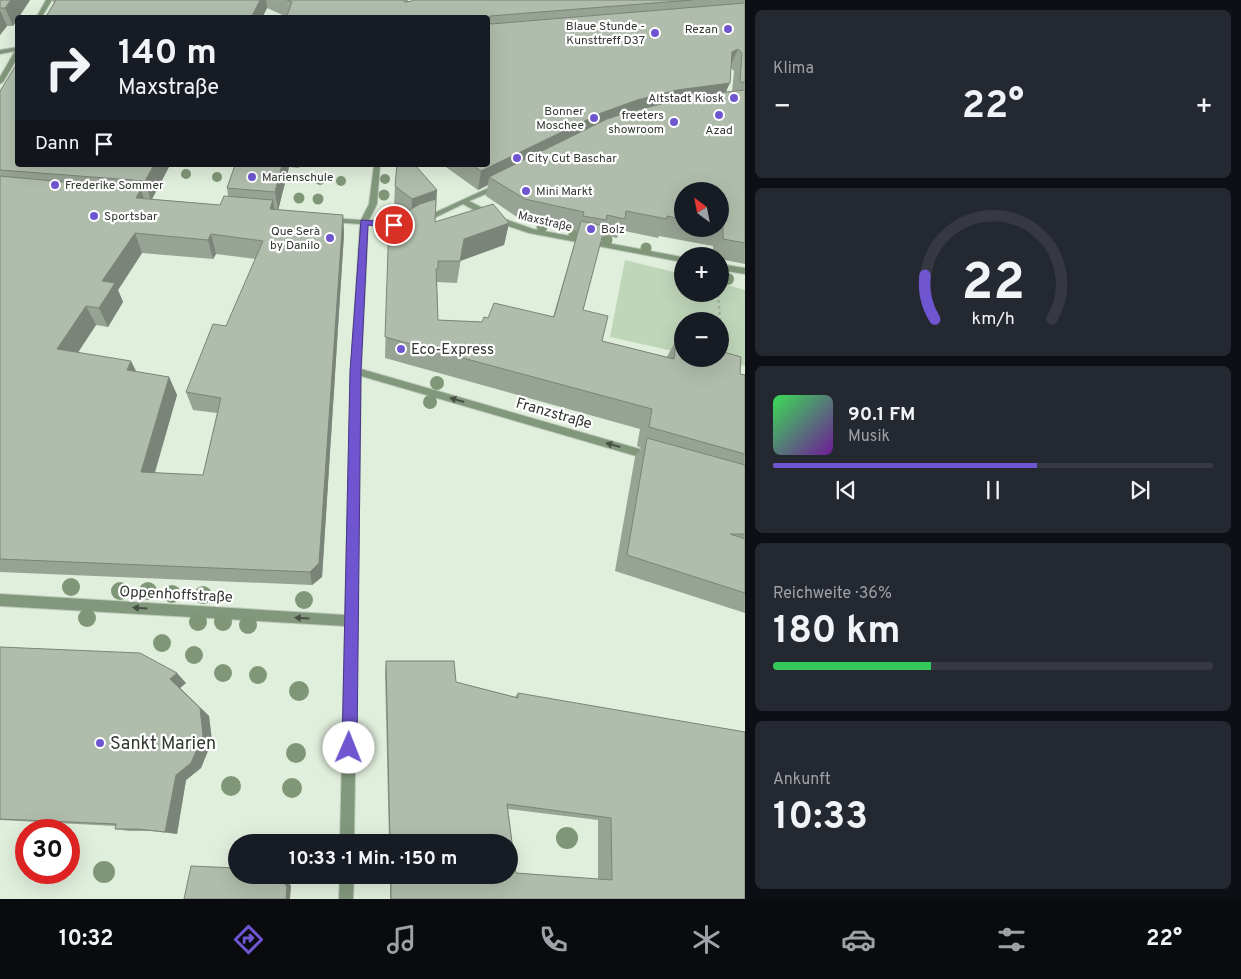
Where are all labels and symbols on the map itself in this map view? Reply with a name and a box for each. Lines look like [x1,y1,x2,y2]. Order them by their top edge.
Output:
place label: Blaue Stunde - Kunsttreff D37 [566,19,645,49]
place label: Rezan [685,22,718,38]
marker: Rezan [722,23,734,35]
marker: Blaue Stunde - Kunsttreff D37 [649,27,661,39]
place label: Altstadt Kiosk [648,91,724,107]
marker: Altstadt Kiosk [728,92,740,104]
place label: Bonner Moschee [536,104,584,134]
place label: freeters showroom [608,108,664,138]
marker: Azad [713,109,725,121]
marker: Bonner Moschee [588,112,600,124]
marker: freeters showroom [668,116,680,128]
place label: Azad [705,123,733,139]
place label: City Cut Baschar [527,151,617,167]
marker: City Cut Baschar [511,152,523,164]
place label: Marienschule [262,170,333,186]
marker: Marienschule [246,171,258,183]
place label: Frederike Sommer [65,178,164,194]
marker: Frederike Sommer [49,179,61,191]
north arrow [674,182,729,238]
place label: Mini Markt [536,184,592,200]
marker: Mini Markt [520,185,532,197]
pin [373,204,415,246]
street label: Maxstraße [516,208,573,236]
place label: Sportsbar [104,209,158,225]
marker: Sportsbar [88,210,100,222]
place label: Bolz [601,222,625,238]
marker: Bolz [585,223,597,235]
place label: Que Serà by Danilo [270,224,320,254]
marker: Que Serà by Danilo [324,232,336,244]
place label: Eco-Express [411,341,494,360]
marker: Eco-Express [395,343,407,355]
street label: Franzstraße [513,394,594,434]
one-way arrow [450,396,465,404]
one-way arrow [606,441,621,449]
street label: Oppenhoffstraße [119,583,233,608]
one-way arrow [132,604,148,612]
one-way arrow [294,613,310,621]
position arrow [322,721,374,773]
place label: Sankt Marien [110,733,216,756]
marker: Sankt Marien [94,737,106,749]
speed limit sign: 30 [15,819,80,884]

